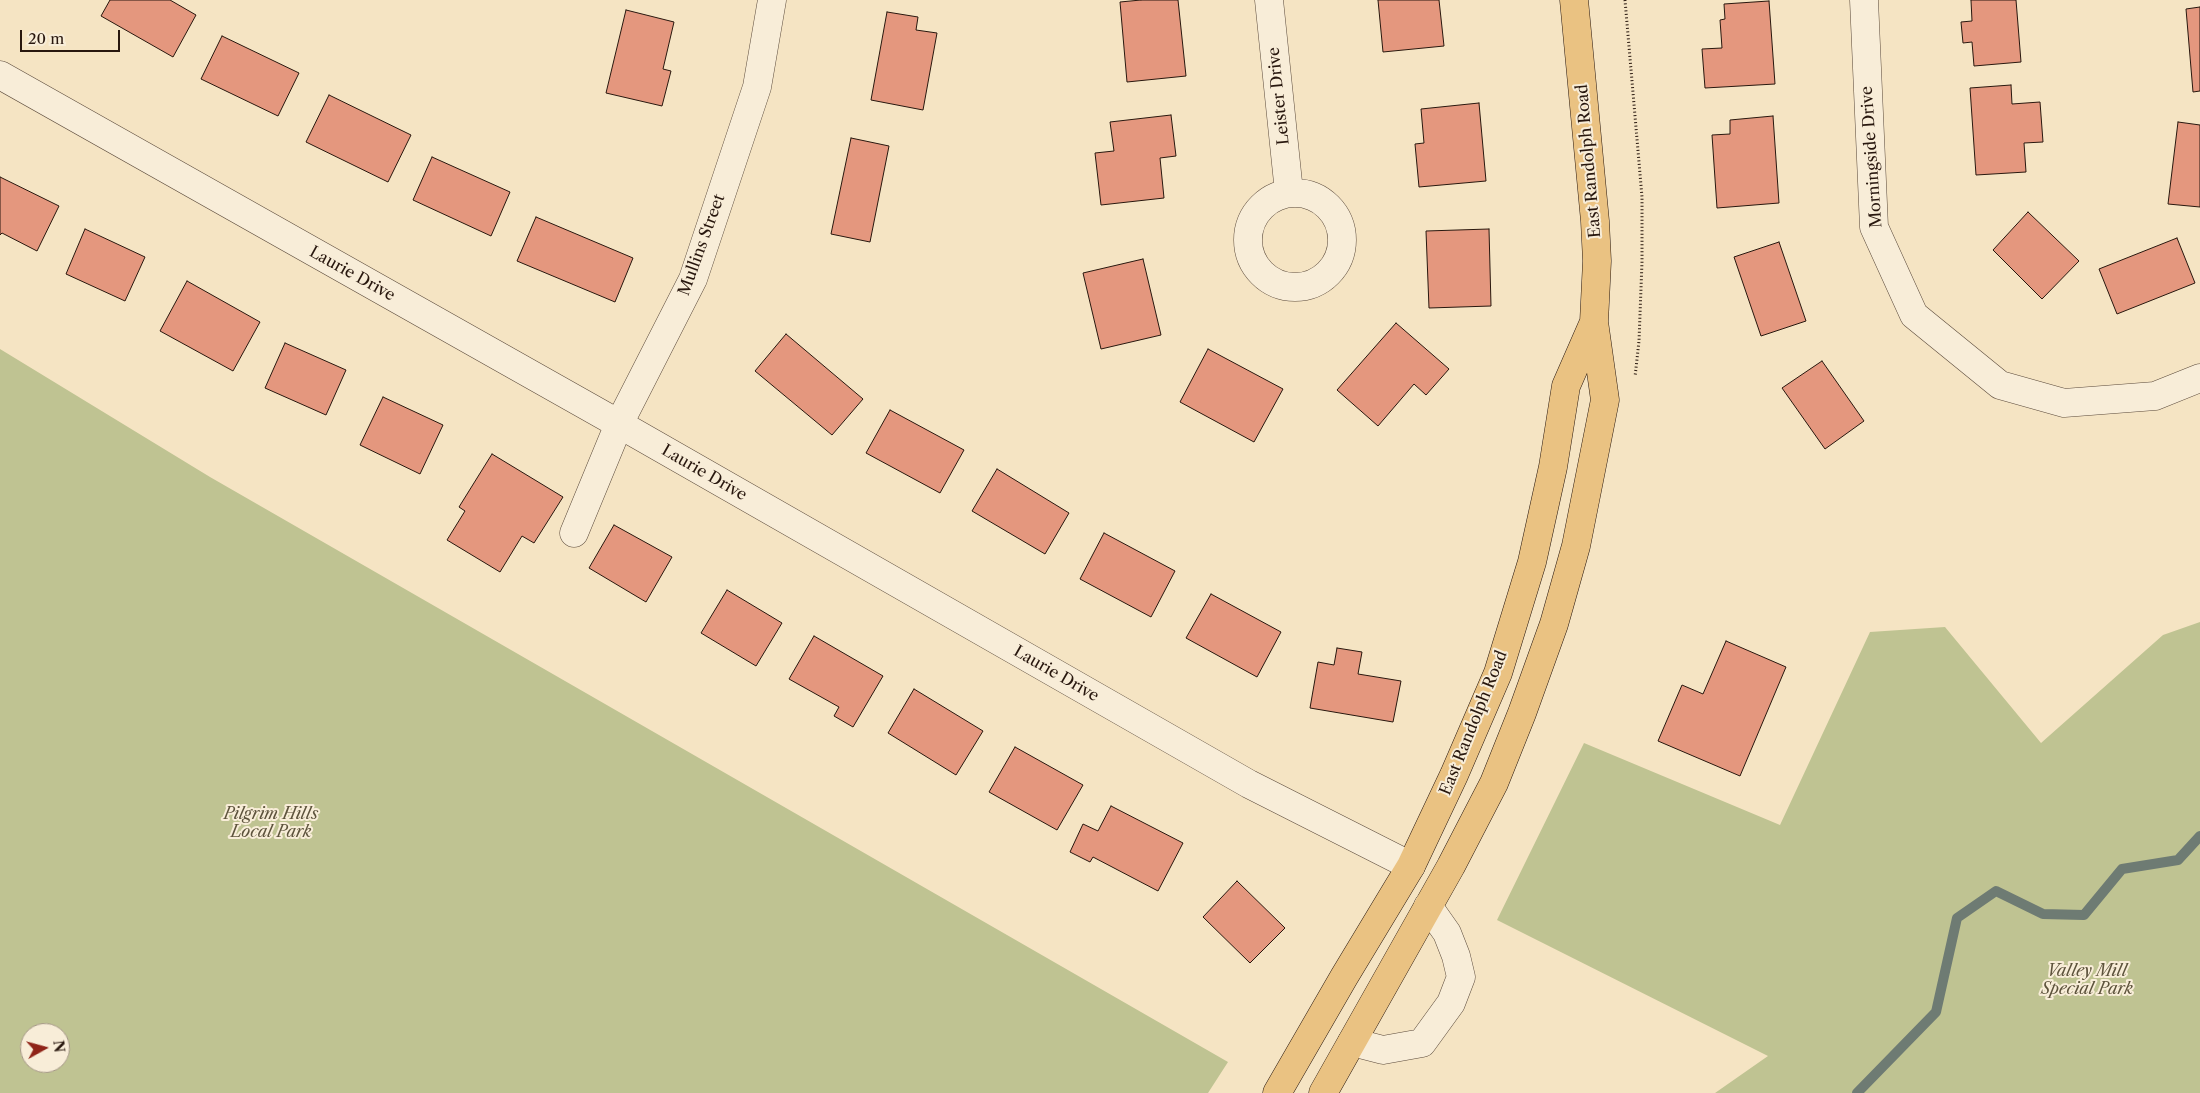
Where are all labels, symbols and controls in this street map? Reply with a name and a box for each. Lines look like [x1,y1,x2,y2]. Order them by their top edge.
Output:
scale bar [22,20,122,52]
text: 20 m [28,29,64,48]
street label: Leister Drive [1264,46,1294,146]
street label: East Randolph Road [1573,83,1605,239]
street label: Morningside Drive [1857,85,1887,229]
street label: Mullins Street [675,192,729,298]
street label: Laurie Drive [306,243,398,305]
street label: Laurie Drive [658,441,750,505]
street label: Laurie Drive [1010,642,1102,706]
street label: East Randolph Road [1436,648,1512,798]
park label: Pilgrim Hills Local Park [224,804,318,842]
park label: Valley Mill Special Park [2041,961,2133,999]
north arrow [20,1023,70,1073]
text: N [49,1039,69,1053]

